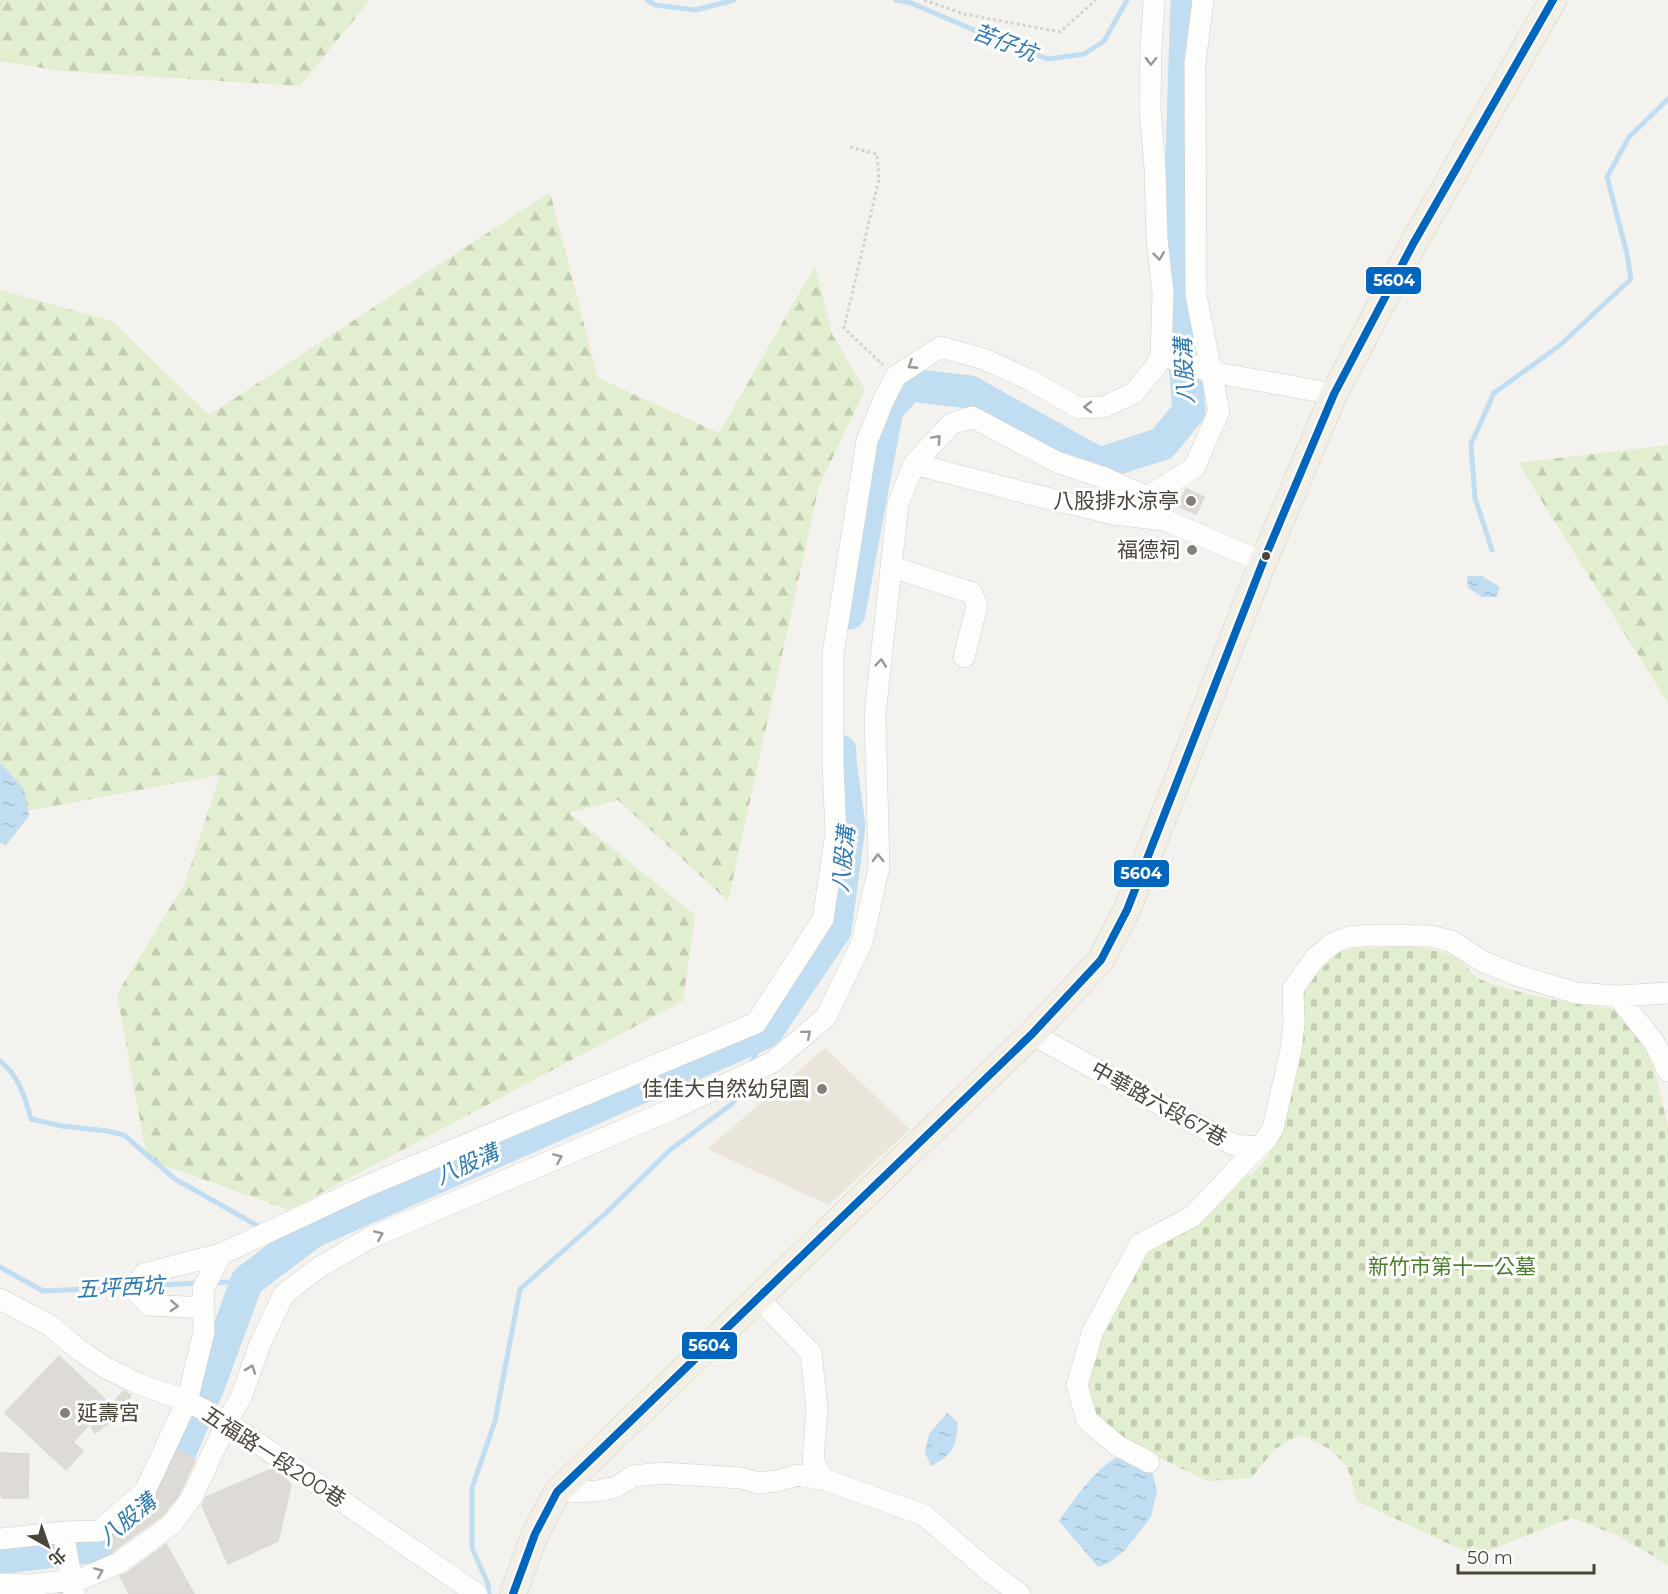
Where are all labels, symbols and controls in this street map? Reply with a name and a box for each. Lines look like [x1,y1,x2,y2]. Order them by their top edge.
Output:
water label: 苦仔坑 [969,18,1043,68]
one-way arrow [1144,57,1157,66]
one-way arrow [1152,252,1164,261]
line badge: 5604 [1365,266,1422,295]
text: 5604 [1373,271,1415,290]
water label: 八股溝 [1169,334,1200,405]
one-way arrow [908,358,918,370]
one-way arrow [1084,401,1093,413]
one-way arrow [930,435,941,446]
place label: 八股排水涼亭 [1053,488,1179,513]
marker: 八股排水涼亭 [1184,494,1198,508]
place label: 福德祠 [1117,537,1180,562]
marker: 福德祠 [1185,543,1199,557]
unlabelled marker [1260,550,1272,562]
one-way arrow [874,658,887,667]
water label: 八股溝 [827,822,861,893]
one-way arrow [872,853,885,862]
line badge: 5604 [1113,859,1170,888]
text: 5604 [1120,864,1162,883]
one-way arrow [800,1030,811,1041]
street label: 中華路六段67巷 [1087,1056,1231,1151]
place label: 佳佳大自然幼兒園 [642,1076,810,1101]
marker: 佳佳大自然幼兒園 [815,1082,829,1096]
water label: 八股溝 [432,1137,506,1190]
one-way arrow [552,1153,563,1165]
one-way arrow [373,1230,384,1242]
park label: 新竹市第十一公墓 [1368,1254,1536,1279]
water label: 五坪西坑 [75,1272,168,1303]
one-way arrow [169,1300,178,1313]
line badge: 5604 [681,1331,738,1360]
text: 5604 [688,1336,730,1355]
one-way arrow [243,1364,256,1375]
place label: 延壽宮 [77,1400,140,1425]
street label: 五福路一段200巷 [198,1401,351,1512]
marker: 延壽宮 [58,1406,72,1420]
water label: 八股溝 [93,1486,164,1551]
north arrow [18,1516,78,1576]
scale bar [1458,1537,1594,1575]
text: 北 [45,1545,70,1570]
text: 50 m [1467,1547,1513,1569]
one-way arrow [92,1567,103,1579]

